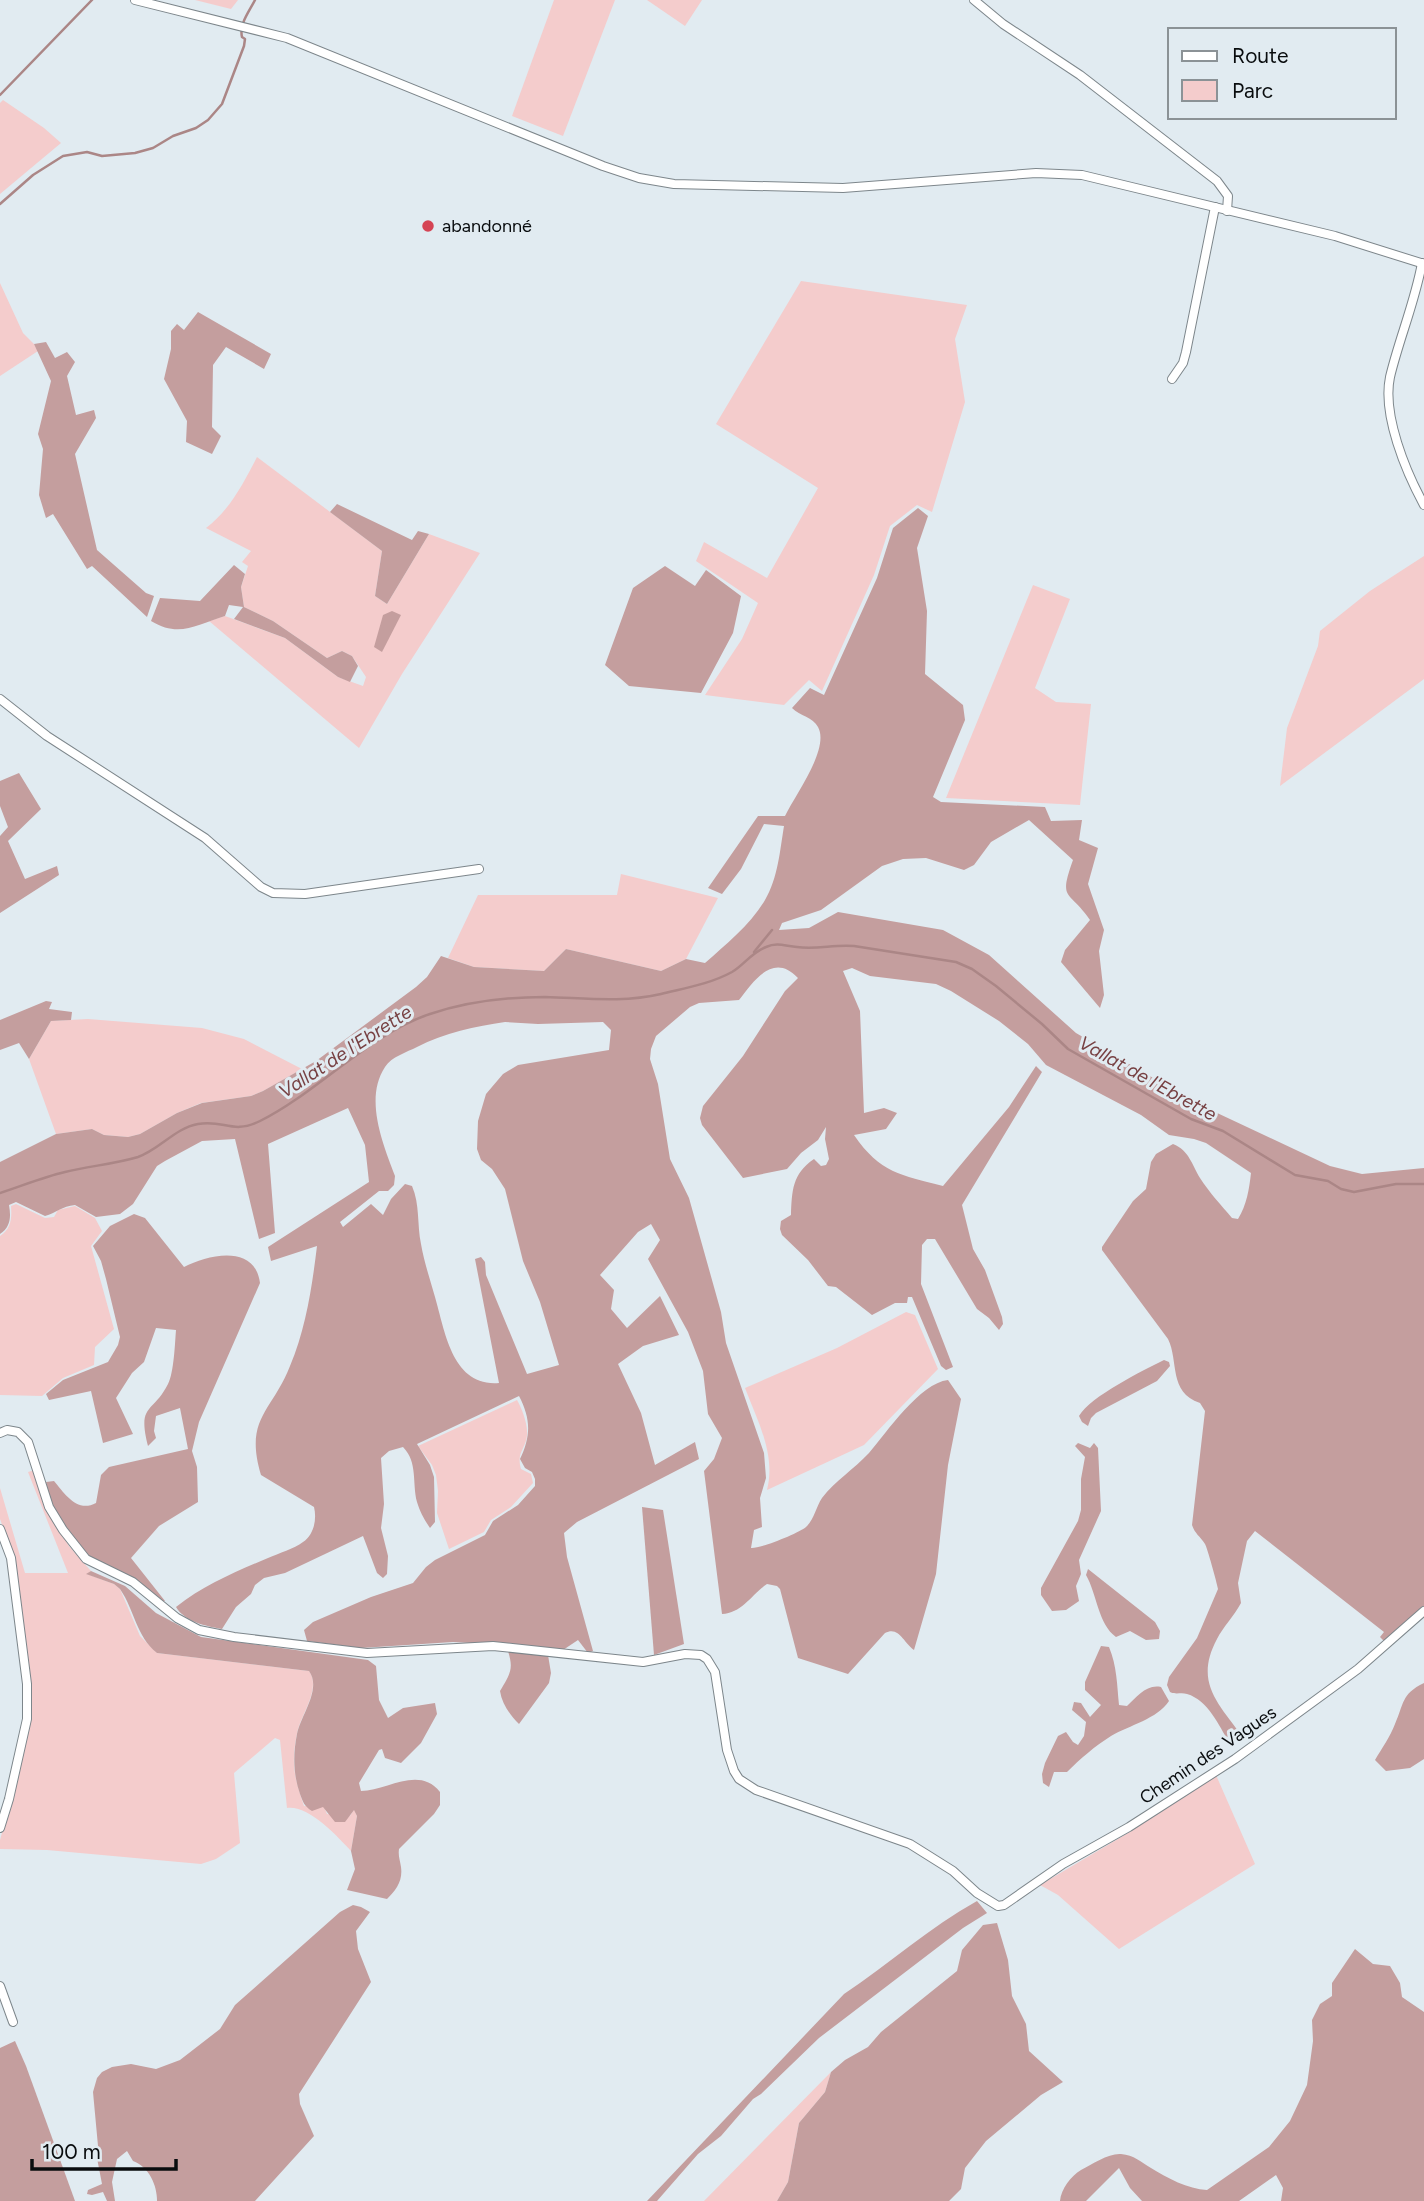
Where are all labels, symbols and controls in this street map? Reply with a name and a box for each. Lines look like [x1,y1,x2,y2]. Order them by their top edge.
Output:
legend [1168,28,1396,119]
text: Route [1232,43,1288,68]
text: Parc [1232,78,1273,103]
place label: abandonné [442,215,532,237]
marker: abandonné [420,218,436,234]
water label: Vallat de l'Ebrette [275,1000,417,1103]
water label: Vallat de l'Ebrette [1075,1031,1221,1126]
street label: Chemin des Vagues [1136,1701,1280,1809]
scale bar [32,2128,175,2172]
text: 100 m [42,2139,101,2164]

